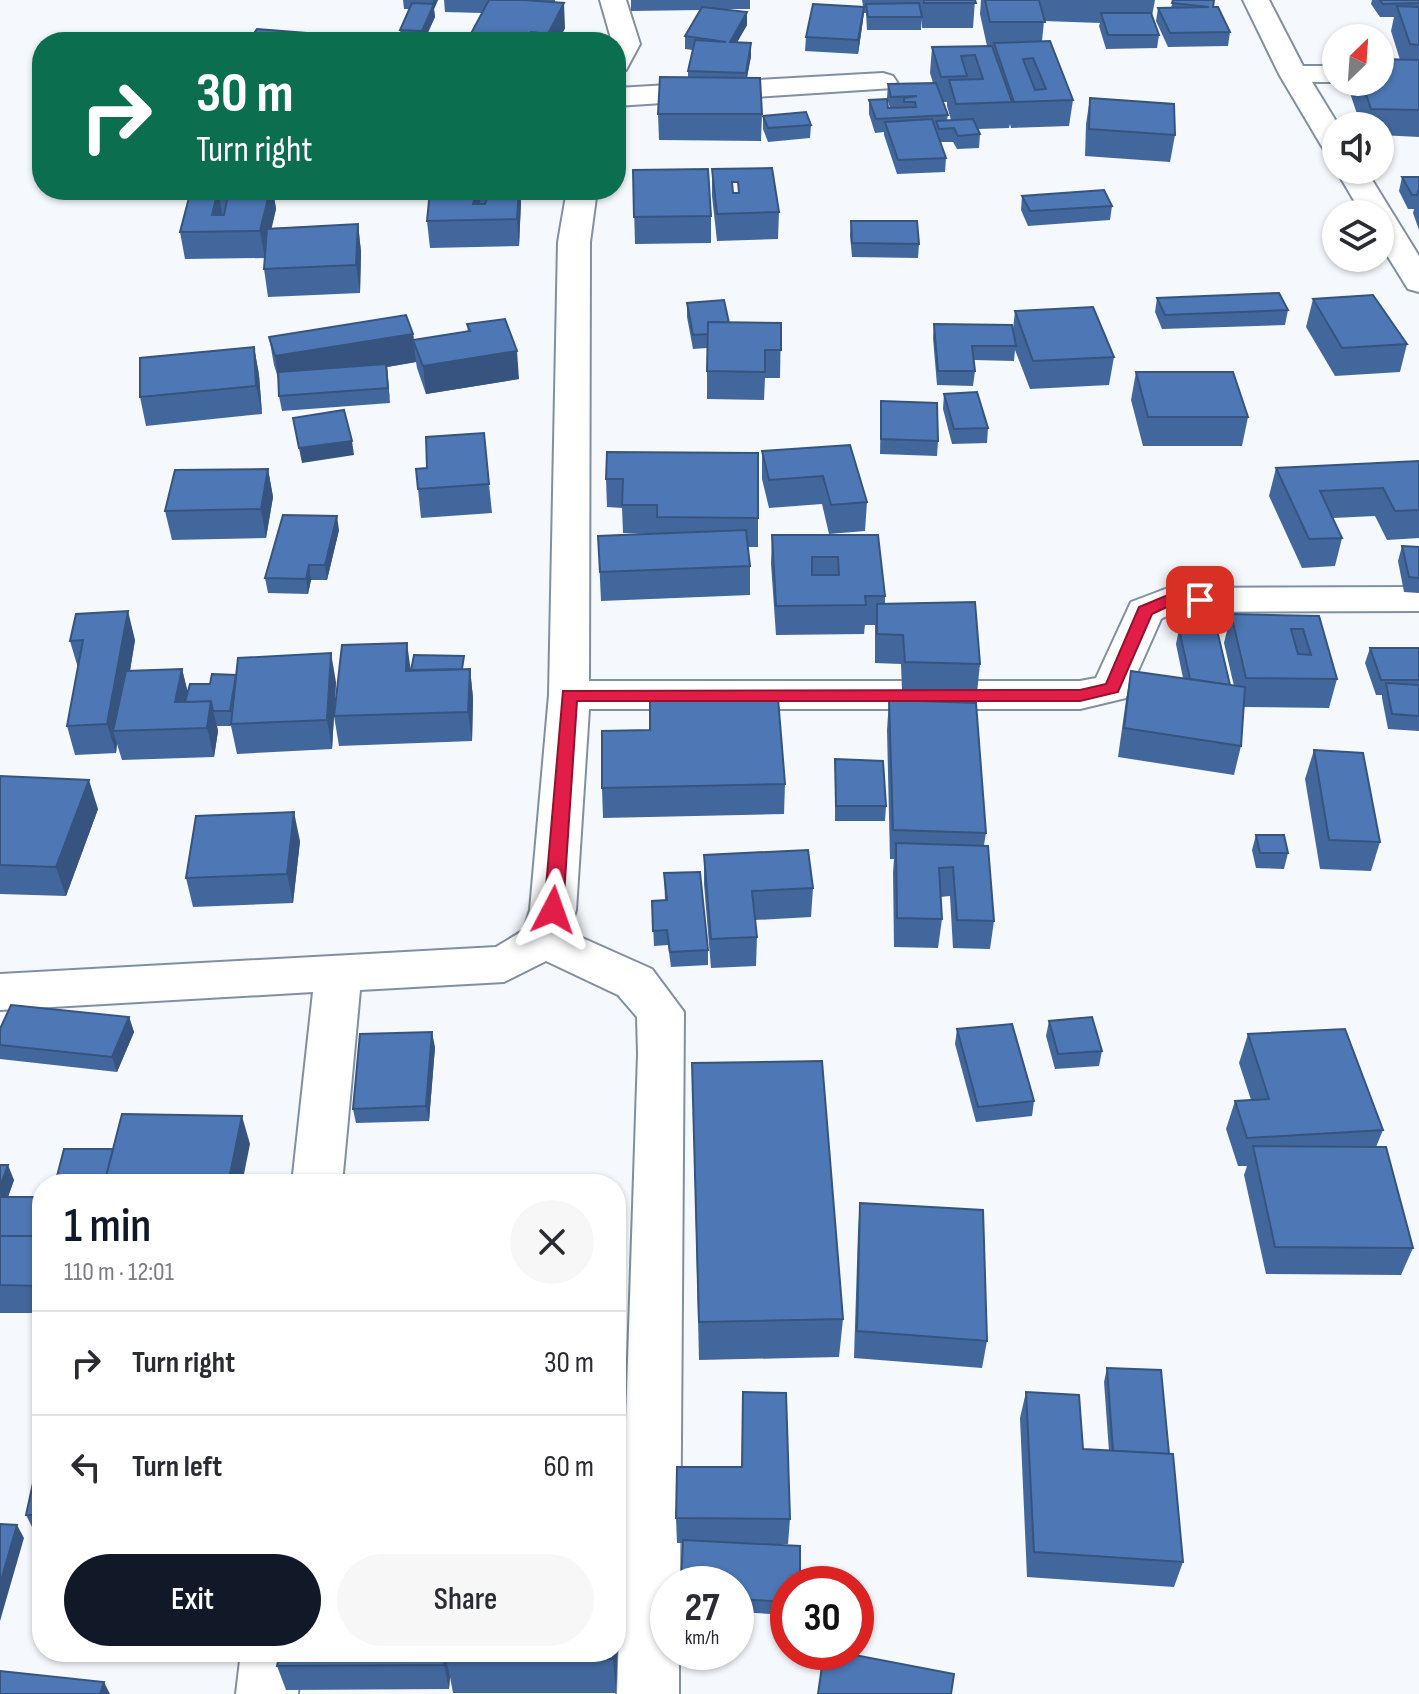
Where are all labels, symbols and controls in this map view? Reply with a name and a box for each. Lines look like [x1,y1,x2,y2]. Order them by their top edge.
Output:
north arrow [1322,24,1394,96]
map controls [1322,24,1394,272]
text: 30 m [196,61,294,128]
icon: right [64,64,168,168]
button: sound [1322,112,1394,184]
text: Turn right [196,129,313,172]
button: layers [1322,200,1394,272]
pin [1166,566,1234,634]
icon: arrive [1178,578,1222,622]
position arrow [511,868,595,952]
text: 1 min [64,1198,151,1255]
button: close [510,1200,594,1284]
text: 110 m · 12:01 [64,1257,174,1288]
icon: right [64,1341,108,1385]
text: Turn right [132,1345,235,1381]
text: 30 m [544,1345,594,1381]
icon: left [64,1445,108,1489]
text: Turn left [132,1449,222,1485]
text: 60 m [543,1449,594,1485]
button: Exit [64,1554,321,1646]
button: Share [337,1554,594,1646]
speed limit sign: 30 [770,1566,874,1670]
text: 27 [685,1584,719,1632]
text: km/h [685,1626,719,1650]

